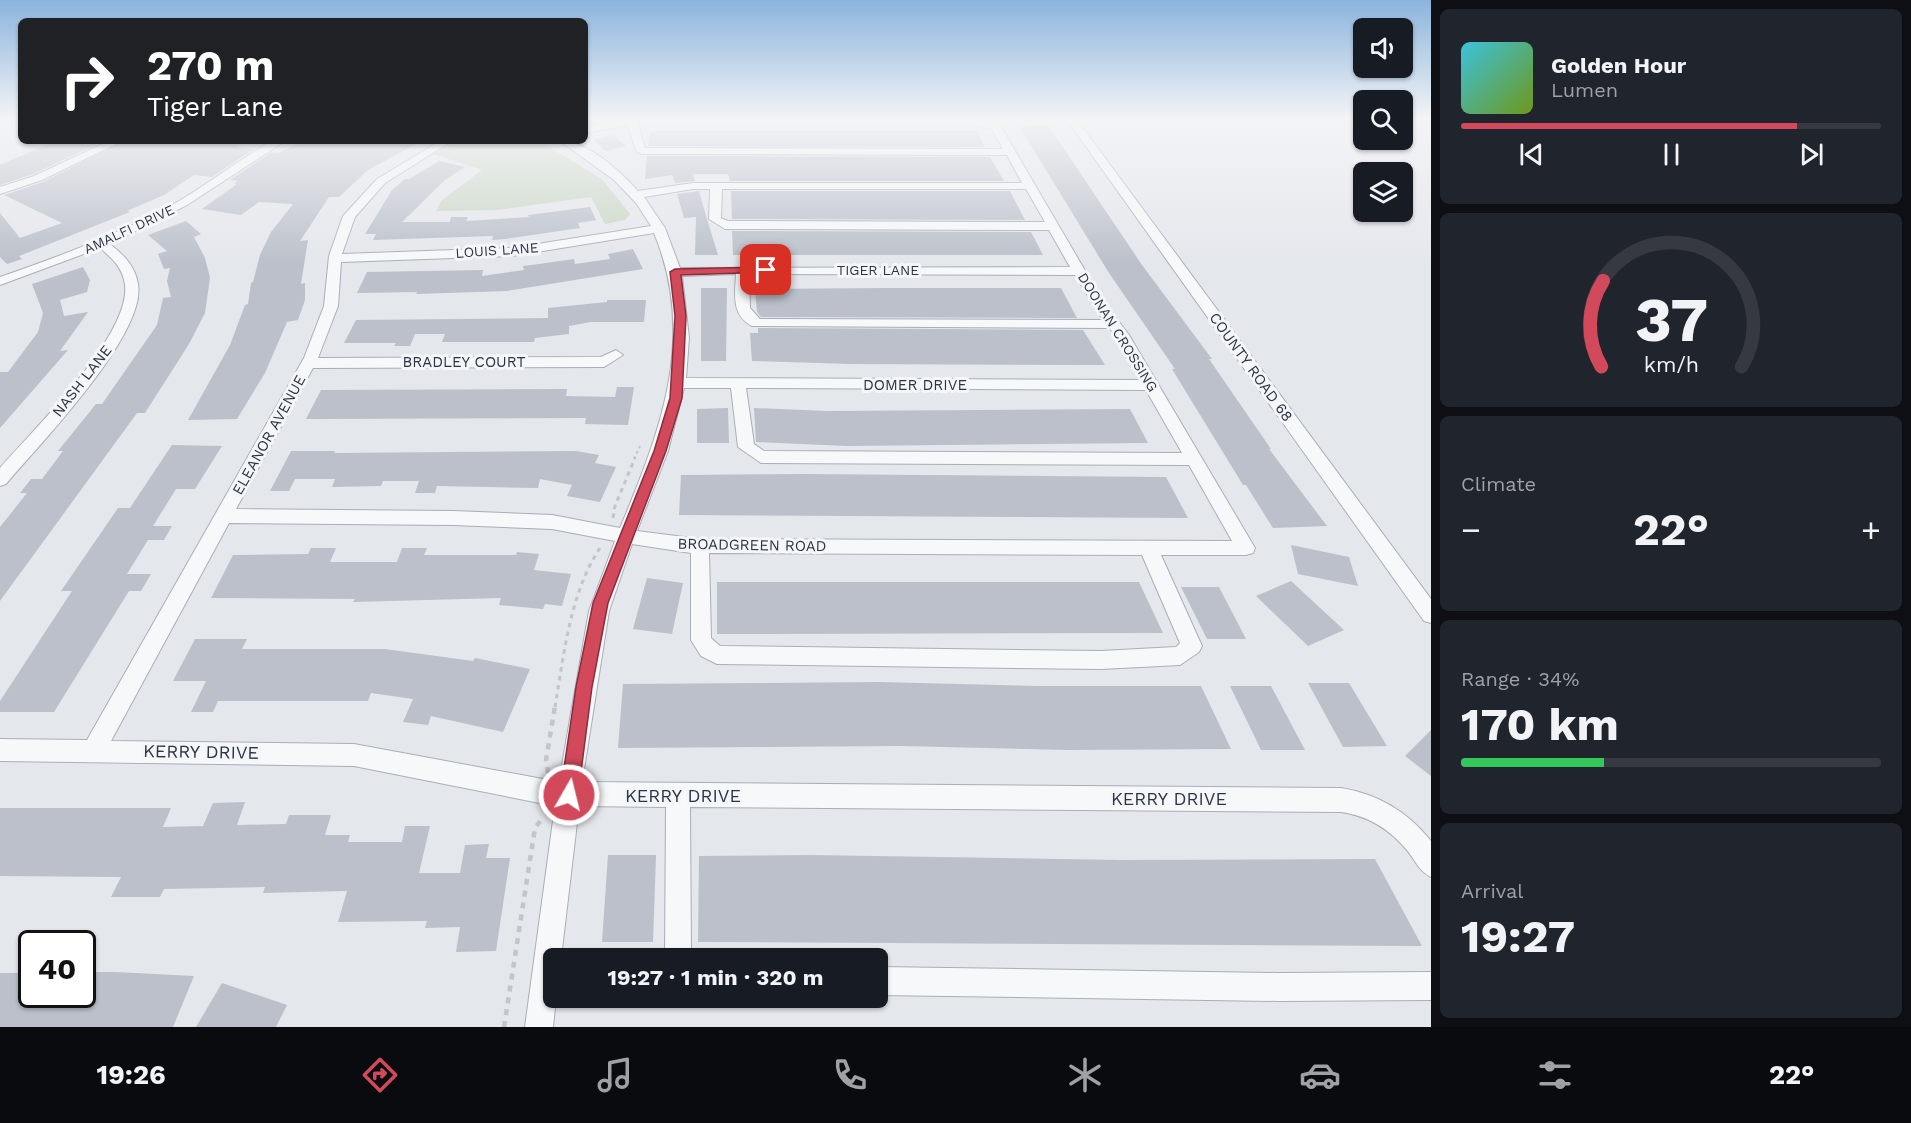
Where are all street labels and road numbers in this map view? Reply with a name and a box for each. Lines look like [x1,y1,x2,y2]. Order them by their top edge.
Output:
street label: AMALFI DRIVE [81,201,177,257]
street label: LOUIS LANE [455,239,539,261]
street label: TIGER LANE [837,262,919,278]
street label: DOONAN CROSSING [1075,269,1161,395]
street label: COUNTY ROAD 68 [1205,309,1297,425]
street label: NASH LANE [48,342,116,420]
street label: BRADLEY COURT [403,353,525,371]
street label: ELEANOR AVENUE [229,372,309,498]
street label: DOMER DRIVE [863,376,967,394]
street label: BROADGREEN ROAD [677,535,827,555]
street label: KERRY DRIVE [143,740,259,763]
street label: KERRY DRIVE [625,785,741,806]
street label: KERRY DRIVE [1111,788,1227,809]

